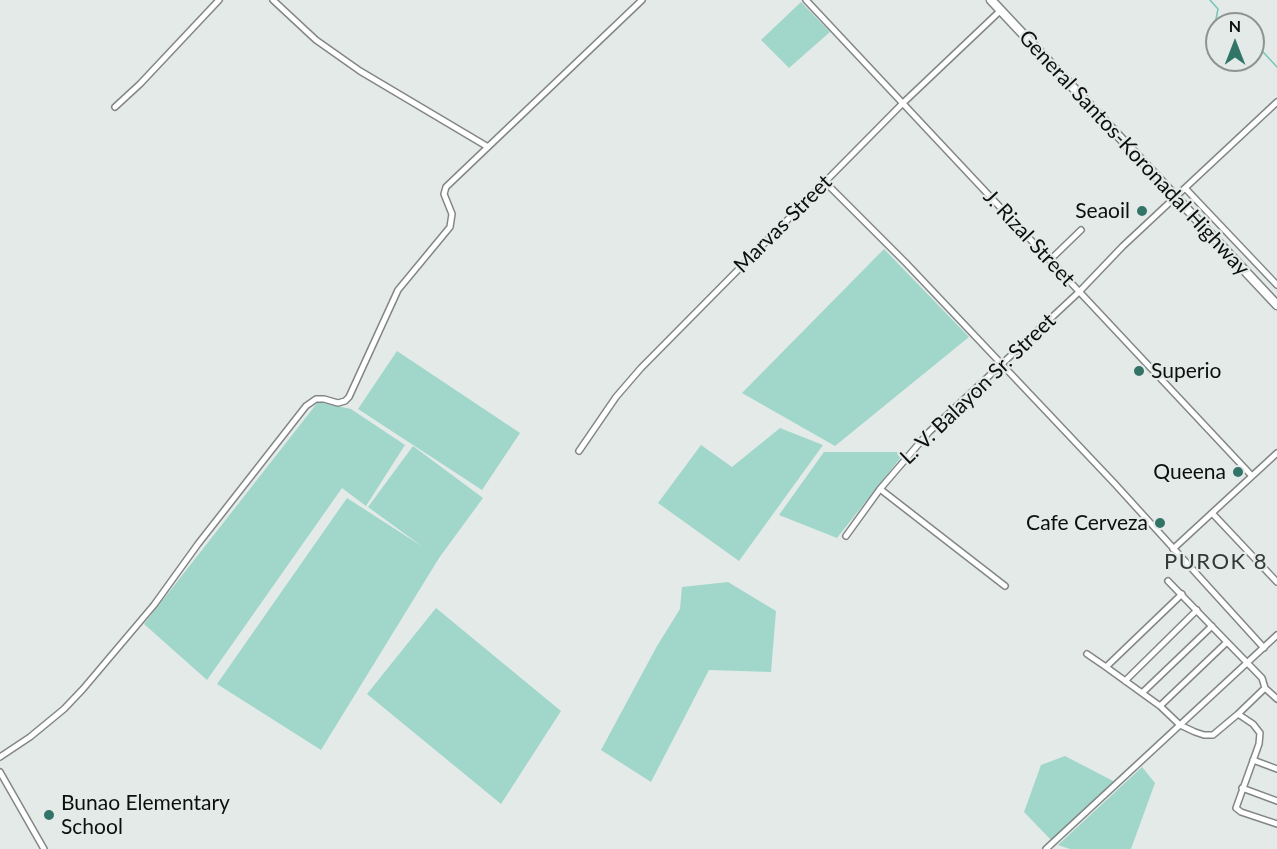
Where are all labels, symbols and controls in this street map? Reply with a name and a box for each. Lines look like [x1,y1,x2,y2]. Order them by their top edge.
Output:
north arrow [1205,12,1265,72]
text: N [1229,16,1241,35]
street label: General Santos-Koronadal Highway [1013,25,1255,281]
street label: Marvas Street [729,170,837,278]
street label: J. Rizal Street [978,185,1080,291]
place label: Seaoil [1075,198,1130,224]
marker: Seaoil [1135,204,1149,218]
street label: L. V. Balayon Sr. Street [895,308,1061,470]
place label: Superio [1151,358,1221,384]
marker: Superio [1132,364,1146,378]
place label: Queena [1153,459,1226,485]
marker: Queena [1231,465,1245,479]
place label: Cafe Cerveza [1026,510,1148,536]
marker: Cafe Cerveza [1153,516,1167,530]
district label: PUROK 8 [1164,549,1268,575]
place label: Bunao Elementary School [61,790,230,840]
marker: Bunao Elementary School [42,808,56,822]

